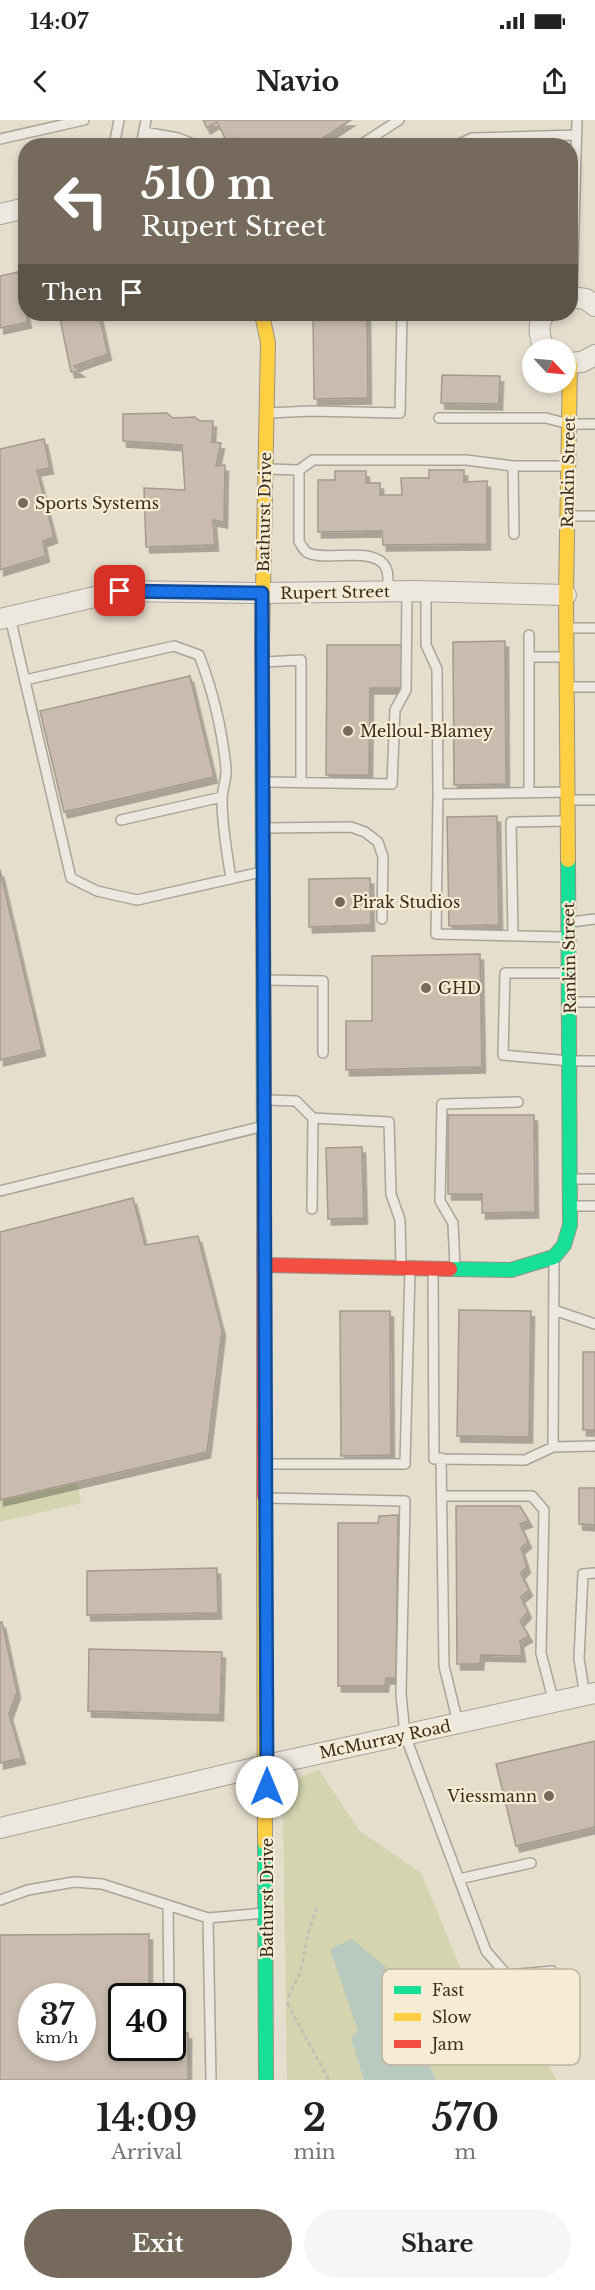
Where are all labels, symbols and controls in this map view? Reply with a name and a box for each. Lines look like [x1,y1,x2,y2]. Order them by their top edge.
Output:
text: 14:07 [30,8,88,35]
icon: back [24,65,57,98]
text: Navio [256,65,339,98]
icon: share [538,65,571,98]
text: 510 m [141,158,274,210]
icon: left [42,162,120,240]
text: Rupert Street [141,210,326,243]
icon: arrive [115,276,148,309]
text: Then [42,279,103,306]
north arrow [522,339,576,393]
map controls [522,339,576,393]
street label: Rankin Street [557,416,579,528]
street label: Bathurst Drive [253,452,275,572]
place label: Sports Systems [35,493,159,513]
marker: Sports Systems [16,496,30,510]
pin [94,565,145,616]
icon: arrive [103,574,136,607]
street label: Rupert Street [280,581,390,603]
place label: Melloul-Blamey [360,721,494,741]
marker: Melloul-Blamey [341,724,355,738]
place label: Pirak Studios [352,892,460,912]
marker: Pirak Studios [333,895,347,909]
street label: Rankin Street [558,902,580,1014]
place label: GHD [438,978,481,998]
marker: GHD [419,981,433,995]
street label: McMurray Road [317,1715,453,1763]
position arrow [235,1755,299,1819]
place label: Viessmann [446,1786,537,1806]
marker: Viessmann [542,1789,556,1803]
street label: Bathurst Drive [257,1838,277,1958]
legend [382,1969,580,2065]
text: Fast [432,1980,464,2000]
speed limit sign: 40 [108,1983,186,2061]
text: 37 [40,1996,74,2033]
text: Slow [432,2007,472,2027]
text: km/h [36,2028,78,2047]
text: Jam [430,2034,464,2054]
text: 14:09 [96,2096,197,2141]
text: 2 [303,2096,326,2141]
text: 570 [432,2096,499,2141]
text: Arrival [111,2140,182,2164]
text: min [294,2140,336,2164]
text: m [455,2140,476,2164]
button: Exit [24,2209,292,2278]
button: Share [304,2209,571,2278]

